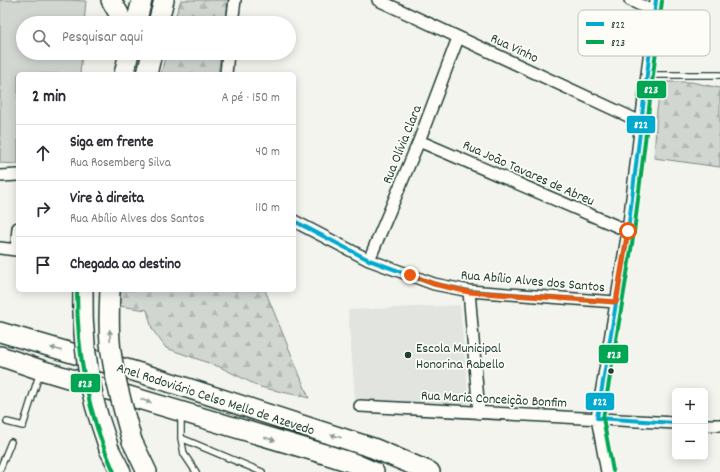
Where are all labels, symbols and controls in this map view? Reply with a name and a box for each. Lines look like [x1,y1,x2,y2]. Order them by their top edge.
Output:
legend [578,10,710,56]
search box [16,16,296,60]
text: 822 [611,18,625,34]
icon: search [30,27,52,49]
text: Pesquisar aqui [62,27,143,49]
street label: Rua Vinho [487,29,542,69]
text: 823 [611,36,625,52]
line badge: 823 [636,80,667,99]
text: 823 [644,83,658,99]
text: 2 min [32,86,66,110]
text: A pé · 150 m [222,89,280,108]
street label: Rua Olívia Clara [378,102,428,187]
line badge: 822 [626,115,656,134]
text: 822 [634,118,648,134]
text: Siga em frente [70,132,153,154]
street label: Rua João Tavares de Abreu [459,136,597,212]
icon: ahead [32,142,54,164]
text: 40 m [256,143,280,162]
text: Rua Rosemberg Silva [70,154,171,173]
text: Vire à direita [70,188,144,210]
icon: right [32,198,54,220]
text: 110 m [255,199,280,218]
text: Rua Abílio Alves dos Santos [70,210,204,229]
route start [619,222,637,240]
icon: arrive [32,254,54,276]
text: Chegada ao destino [70,254,181,276]
route end [401,266,419,284]
street label: Rua Abílio Alves dos Santos [460,266,606,298]
one-way arrow [107,329,114,341]
place label: Escola Municipal Honorina Rabello [416,339,505,375]
line badge: 823 [598,344,629,364]
one-way arrow [49,346,61,352]
text: 823 [607,348,621,364]
marker: Escola Municipal Honorina Rabello [403,350,413,360]
street label: Anel Rodoviário Celso Mello de Azevedo [114,358,317,441]
unlabelled marker [606,366,616,376]
line badge: 823 [70,373,101,393]
text: 823 [78,377,92,393]
street label: Rua Maria Conceição Bonfim [420,386,567,414]
map controls [672,388,708,460]
button: + [672,388,708,424]
line badge: 822 [585,392,615,411]
text: 822 [593,395,607,411]
one-way arrow [140,398,152,404]
button: − [672,424,708,460]
one-way arrow [330,433,342,439]
one-way arrow [264,436,276,442]

